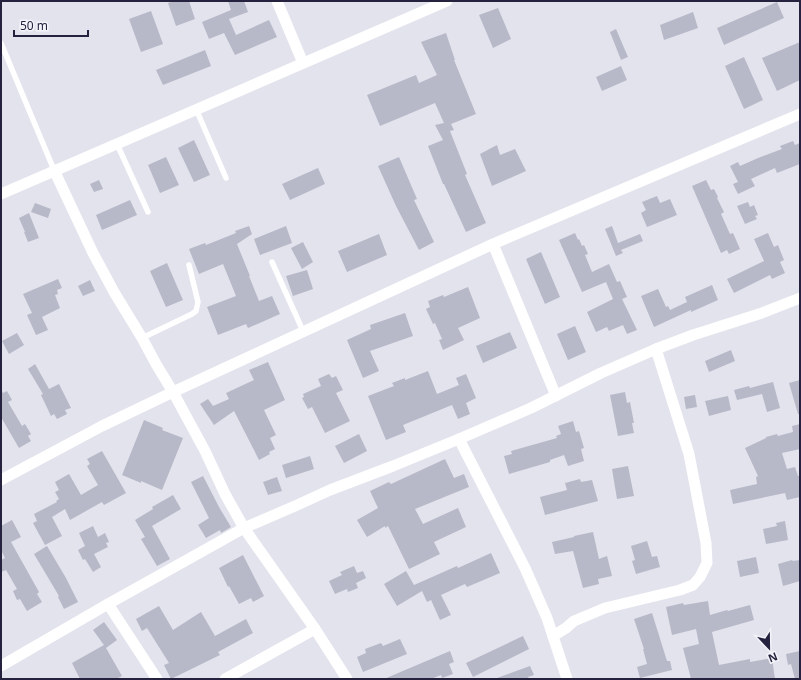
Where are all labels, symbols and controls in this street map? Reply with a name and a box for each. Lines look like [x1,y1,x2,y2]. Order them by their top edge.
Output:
scale bar [14,12,88,38]
text: 50 m [20,17,48,34]
north arrow [749,628,789,668]
text: N [766,649,780,666]

